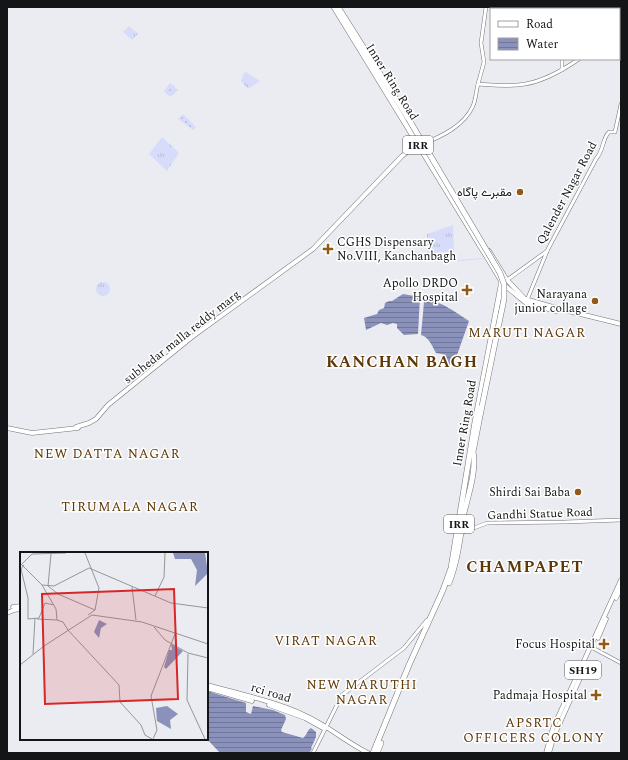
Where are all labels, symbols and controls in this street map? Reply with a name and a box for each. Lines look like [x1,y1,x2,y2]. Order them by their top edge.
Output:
legend [490,8,620,60]
text: Road [526,15,553,34]
text: Water [526,35,558,54]
street label: Inner Ring Road [361,40,423,124]
road number: IRR [403,136,433,154]
street label: Qalender Nagar Road [532,138,602,248]
place label: مقبرے پاگاہ [457,183,512,202]
marker: مقبرے پاگاہ [515,187,525,197]
place label: CGHS Dispensary No.VIII, Kanchanbagh [337,233,456,266]
marker: CGHS Dispensary No.VIII, Kanchanbagh [322,243,334,255]
place label: Apollo DRDO Hospital [383,274,458,307]
marker: Apollo DRDO Hospital [461,284,473,296]
street label: subhedar malla reddy marg [119,285,245,389]
place label: Narayana junior collage [514,285,587,318]
marker: Narayana junior collage [590,296,600,306]
district label: MARUTI NAGAR [468,323,586,343]
district label: KANCHAN BAGH [326,350,478,374]
street label: Inner Ring Road [448,378,482,468]
district label: NEW DATTA NAGAR [34,444,180,464]
place label: Shirdi Sai Baba [489,483,570,502]
marker: Shirdi Sai Baba [573,487,583,497]
district label: TIRUMALA NAGAR [61,497,199,517]
street label: Gandhi Statue Road [487,503,594,525]
road number: IRR [444,515,474,533]
inset map [20,552,208,740]
district label: CHAMPAPET [466,555,584,579]
district label: VIRAT NAGAR [274,631,378,651]
place label: Focus Hospital [515,635,595,654]
marker: Focus Hospital [598,638,610,650]
road number: SH19 [565,661,601,679]
district label: NEW MARUTHI NAGAR [306,675,418,710]
street label: rci road [249,678,294,708]
place label: Padmaja Hospital [493,686,587,705]
marker: Padmaja Hospital [590,689,602,701]
district label: APSRTC OFFICERS COLONY [463,713,605,748]

